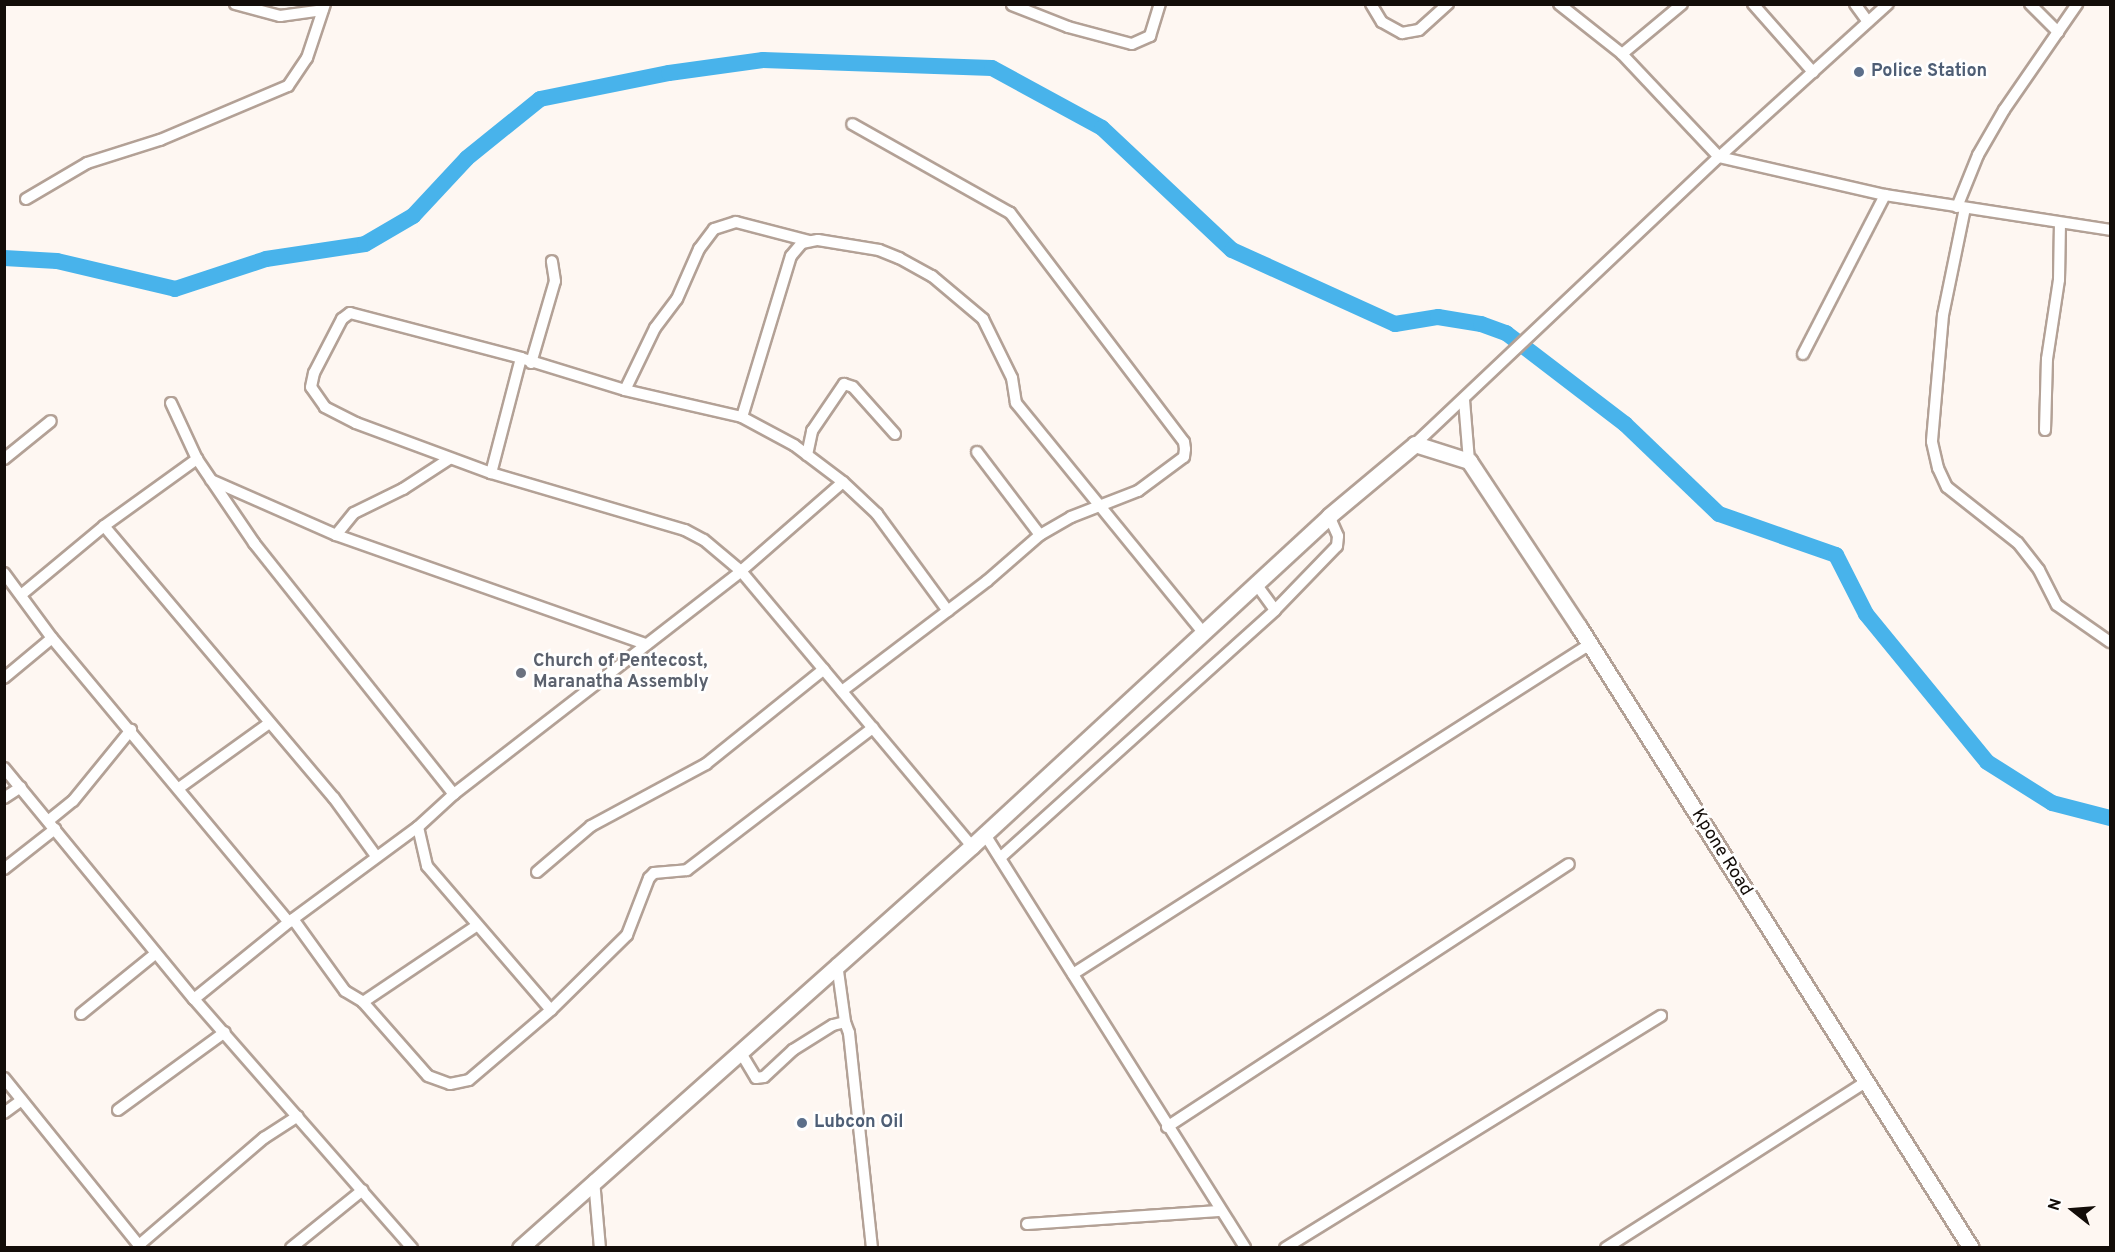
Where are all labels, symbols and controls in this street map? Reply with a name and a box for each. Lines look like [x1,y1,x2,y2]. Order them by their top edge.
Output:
place label: Police Station [1871,61,1987,83]
marker: Police Station [1852,65,1866,79]
place label: Church of Pentecost, Maranatha Assembly [533,652,710,694]
marker: Church of Pentecost, Maranatha Assembly [514,666,528,680]
street label: Kpone Road [1686,806,1756,900]
place label: Lubcon Oil [814,1112,904,1134]
marker: Lubcon Oil [795,1116,809,1130]
north arrow [2043,1180,2103,1240]
text: N [2045,1196,2067,1213]

